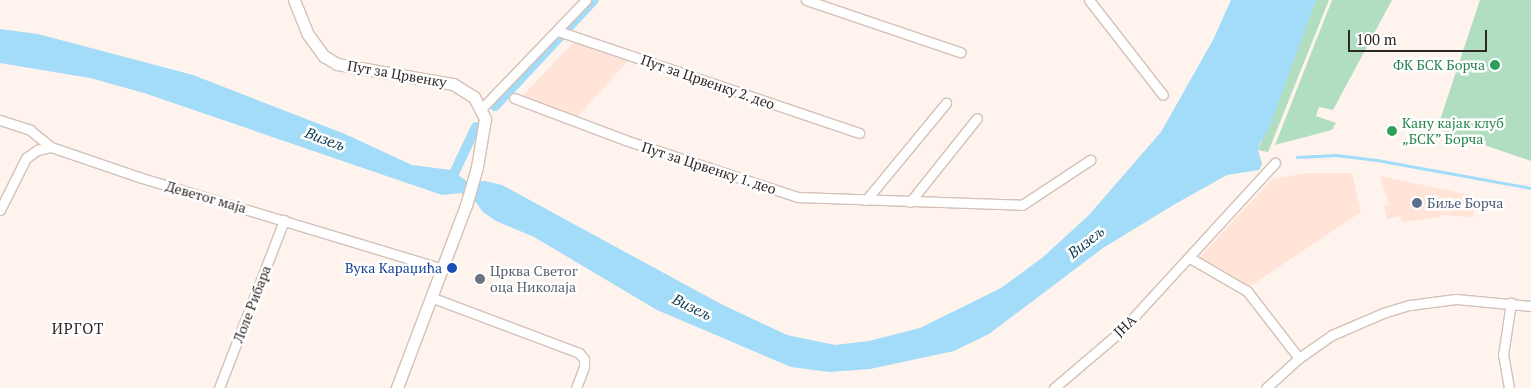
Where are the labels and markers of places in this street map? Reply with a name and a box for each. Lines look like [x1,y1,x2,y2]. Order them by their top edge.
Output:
place label: ФК БСК Борча [1393,57,1485,73]
marker: ФК БСК Борча [1489,59,1501,71]
place label: Кану кајак клуб „БСК” Борча [1402,115,1504,148]
marker: Кану кајак клуб „БСК” Борча [1386,125,1398,137]
place label: Биље Борча [1427,195,1503,211]
marker: Биље Борча [1411,197,1423,209]
place label: Вука Караџића [345,260,442,276]
marker: Вука Караџића [446,262,458,274]
place label: Црква Светог оца Николаја [490,263,578,296]
marker: Црква Светог оца Николаја [474,273,486,285]

